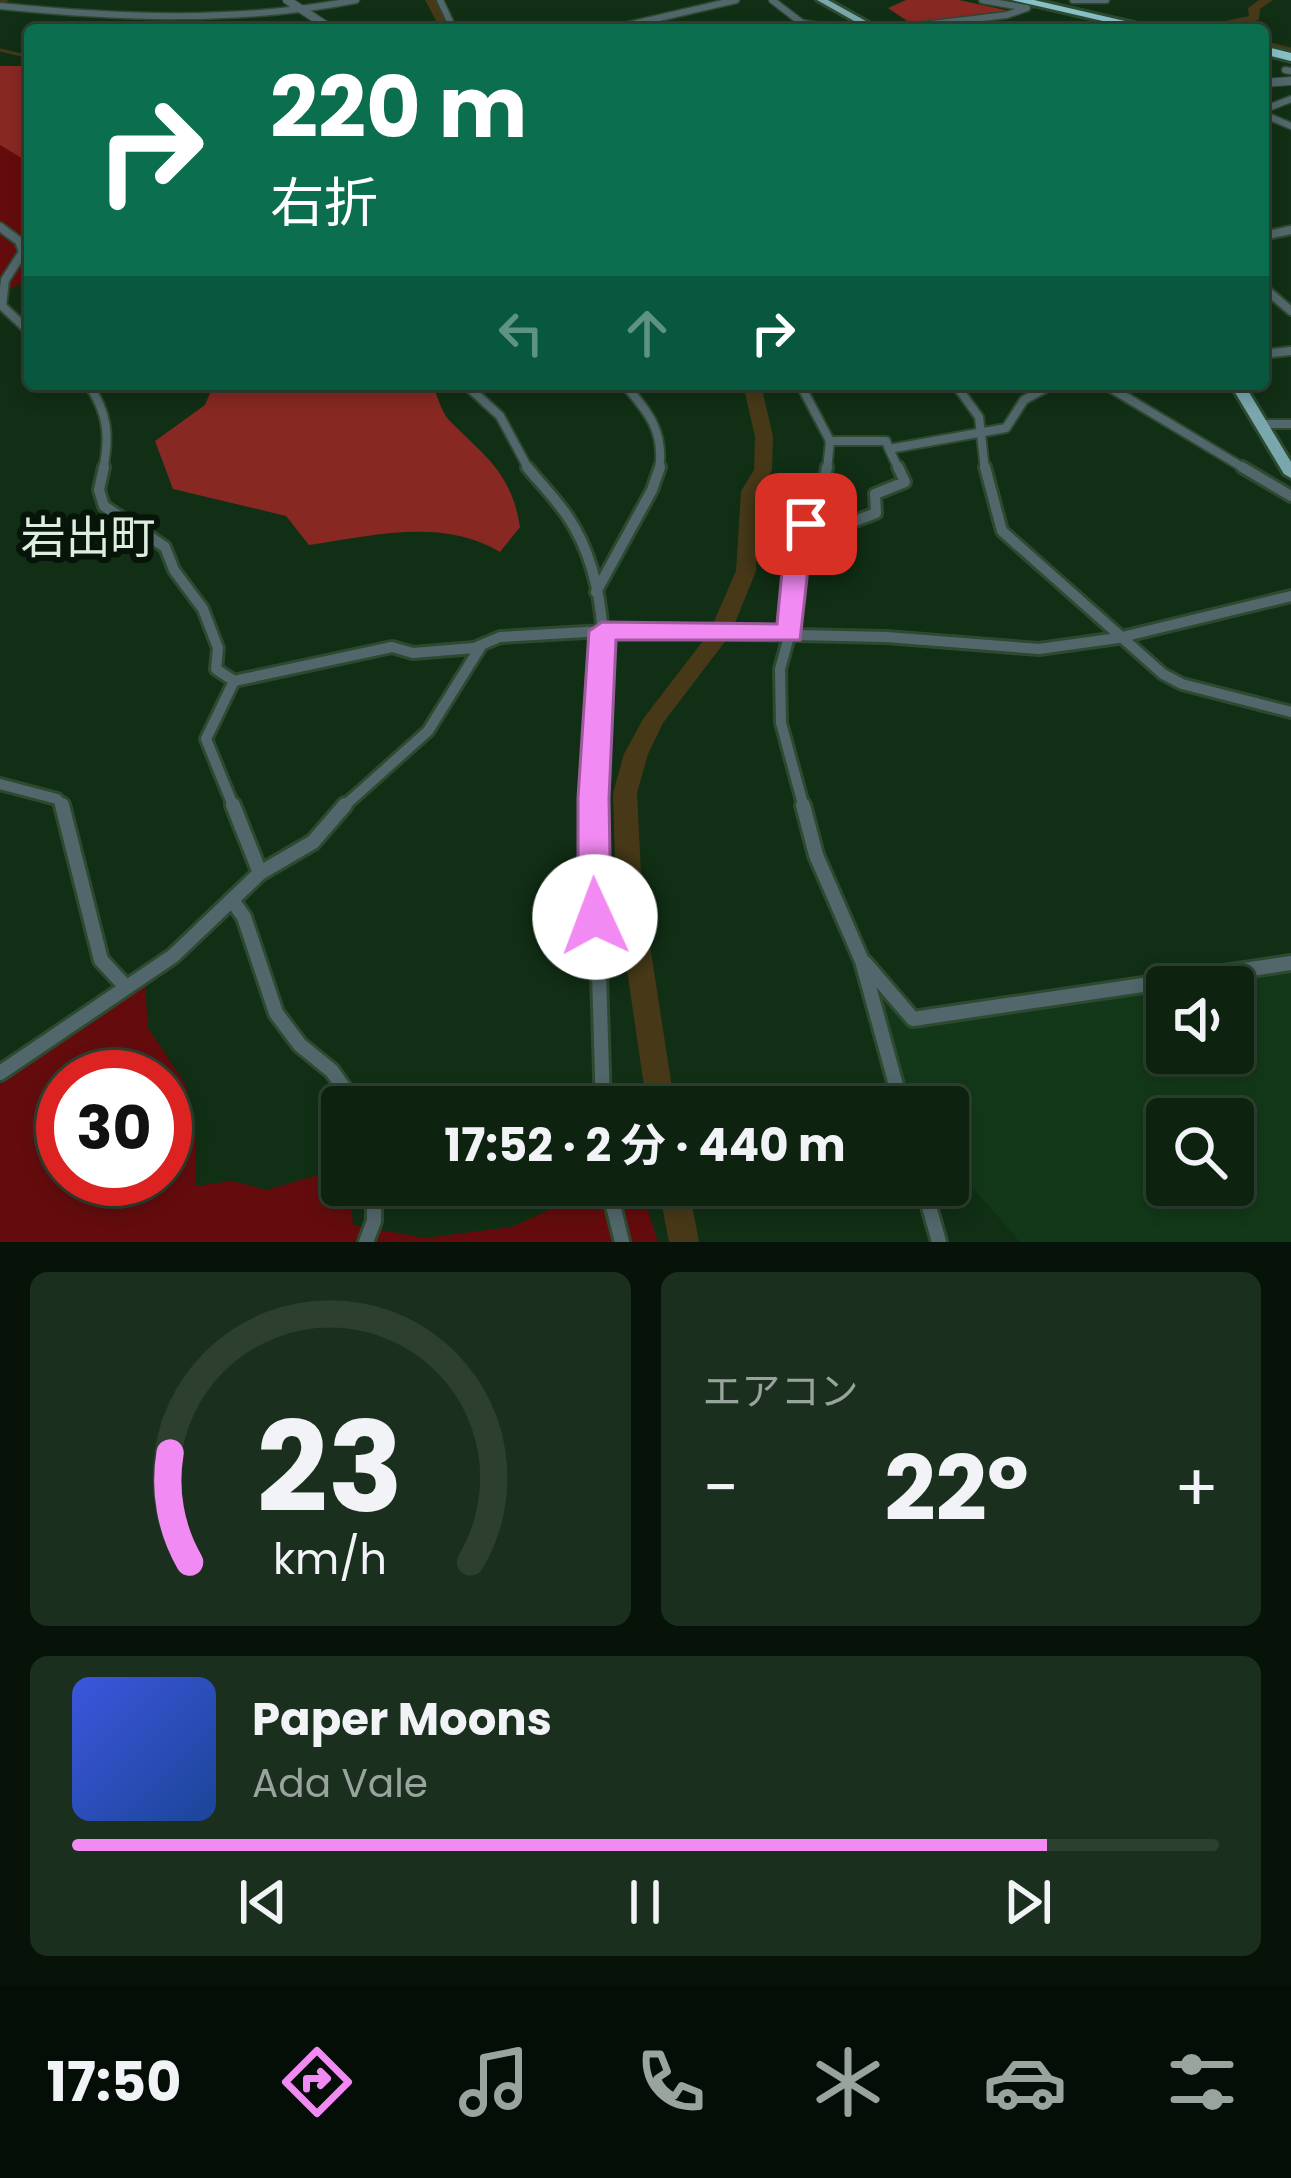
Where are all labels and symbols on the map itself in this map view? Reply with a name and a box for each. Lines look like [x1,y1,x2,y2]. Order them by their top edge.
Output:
pin [755,473,857,575]
district label: 岩出町 [20,506,156,569]
position arrow [532,854,658,980]
speed limit sign: 30 [36,1050,192,1206]

